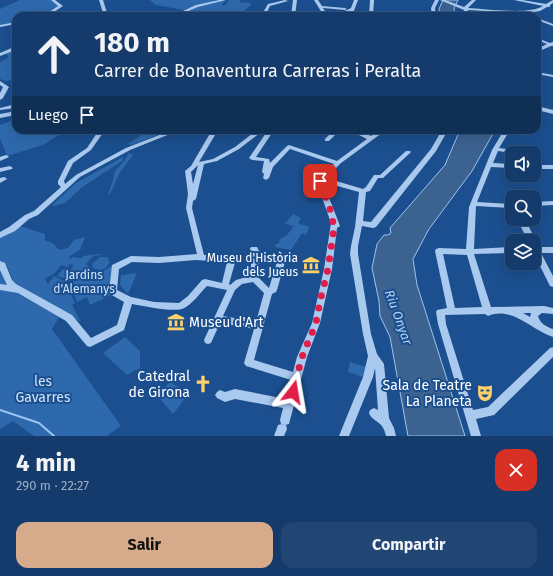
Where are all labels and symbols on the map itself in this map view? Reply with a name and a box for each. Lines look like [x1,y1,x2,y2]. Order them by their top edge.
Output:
pin [303,164,337,198]
place label: Museu d'Història dels Jueus [207,251,298,279]
museum icon: Museu d'Història dels Jueus [301,255,321,275]
park label: Jardins d'Alemanys [53,268,115,296]
water label: Riu Onyar [382,288,416,348]
museum icon: Museu d'Art [166,312,186,332]
place label: Museu d'Art [189,314,265,331]
place label: Catedral de Girona [129,368,190,401]
position arrow [272,371,314,413]
park label: les Gavarres [15,373,71,406]
church icon: Catedral de Girona [193,374,213,394]
place label: Sala de Teatre La Planeta [383,377,472,410]
theatre icon: Sala de Teatre La Planeta [475,383,495,403]

